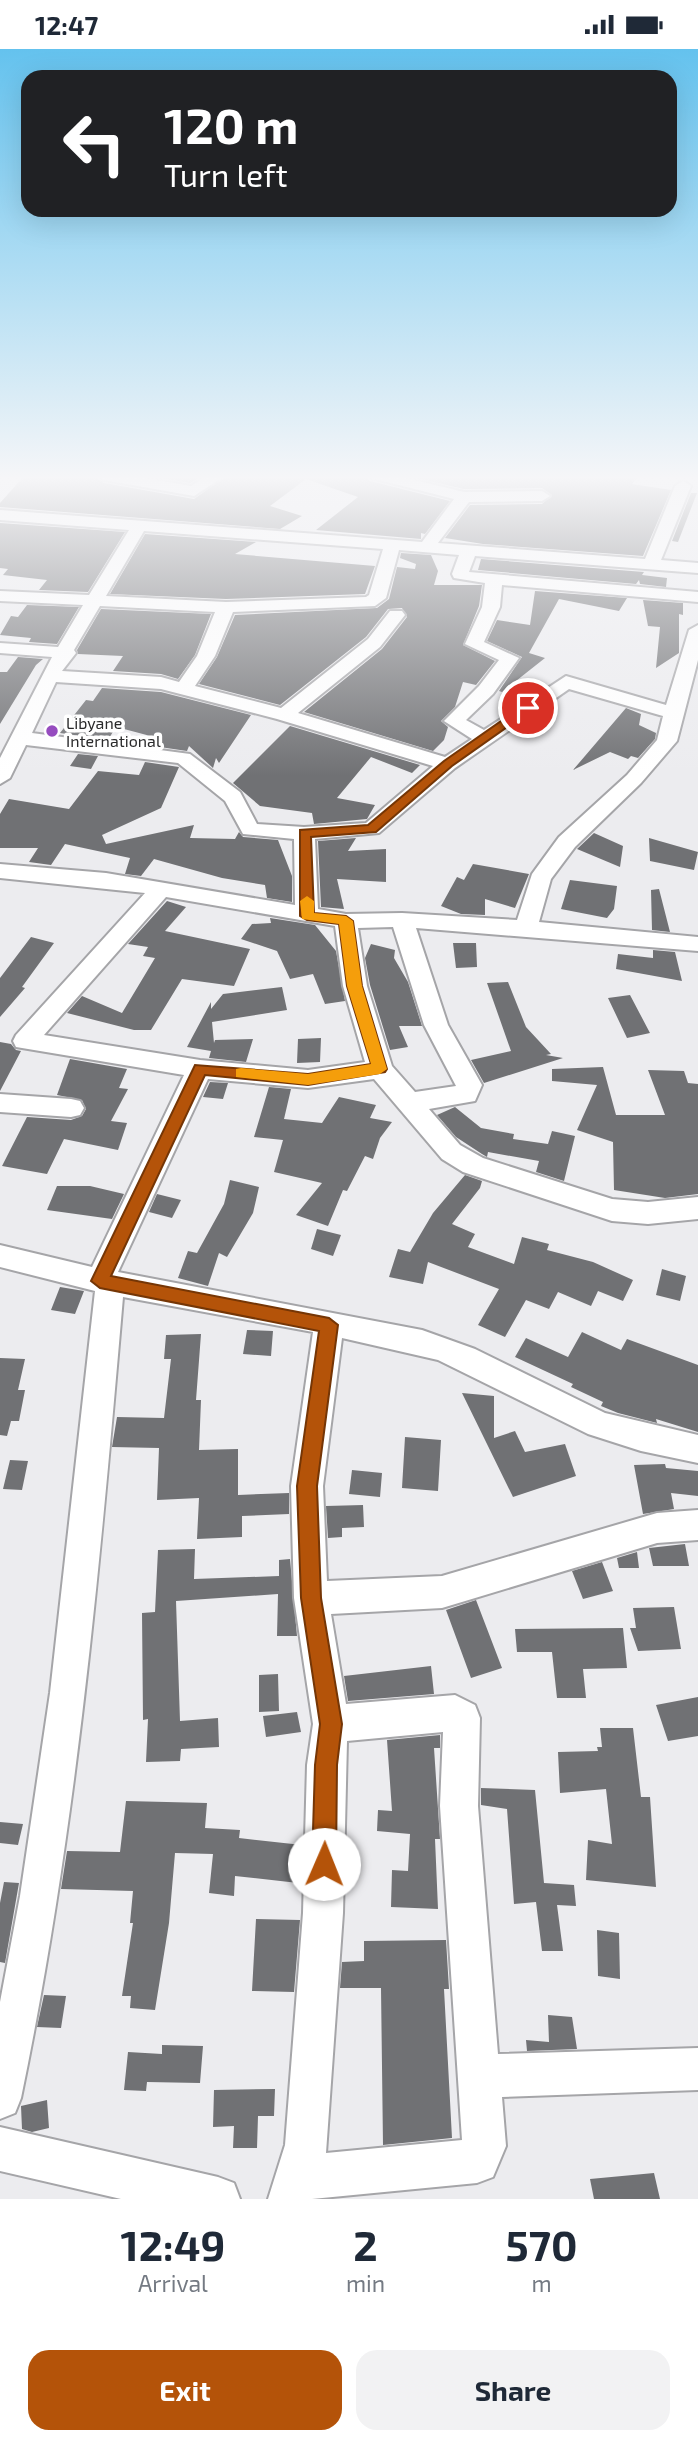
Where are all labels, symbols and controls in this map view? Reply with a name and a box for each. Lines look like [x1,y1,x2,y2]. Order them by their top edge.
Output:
text: 12:47 [35,9,98,40]
text: 120 m [164,95,298,154]
icon: left [49,98,140,189]
text: Turn left [164,155,288,193]
pin [498,678,558,738]
icon: arrive [509,689,547,727]
place label: Libyane International [66,713,161,750]
marker: Libyane International [44,723,60,739]
position arrow [287,1827,361,1901]
text: 12:49 [121,2219,225,2269]
text: 2 [353,2219,378,2269]
text: 570 [506,2219,577,2269]
text: Arrival [138,2269,208,2297]
text: min [346,2269,385,2297]
text: m [531,2269,552,2297]
button: Exit [28,2350,342,2430]
button: Share [356,2350,670,2430]

